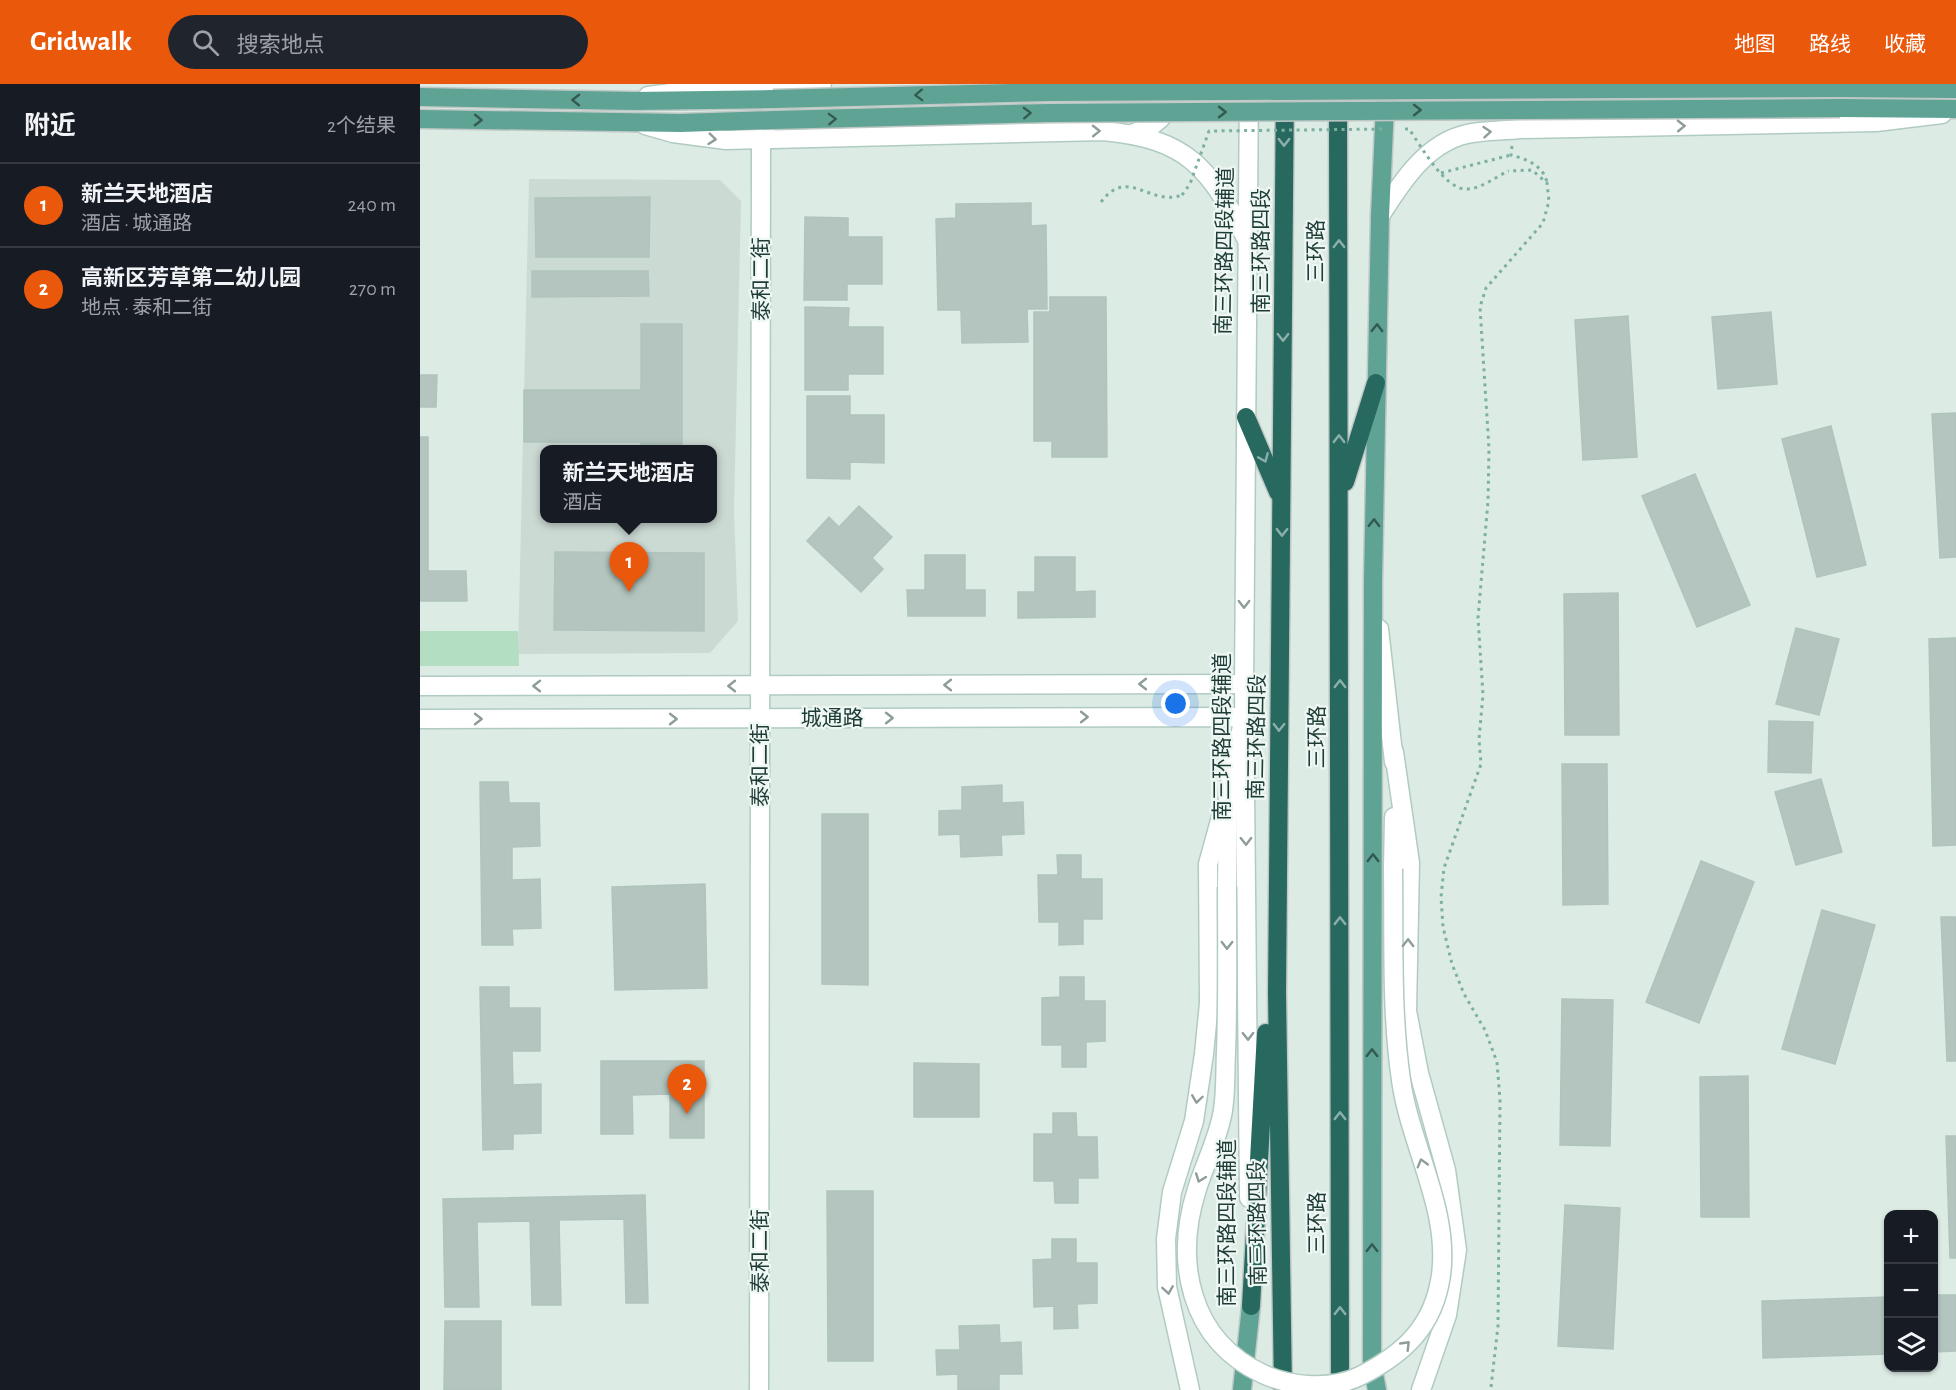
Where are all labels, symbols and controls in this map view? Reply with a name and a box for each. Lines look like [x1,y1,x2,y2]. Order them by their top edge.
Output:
search box [168,15,588,69]
icon: search [189,26,222,59]
text: Gridwalk [30,28,132,56]
text: 搜索地点 [237,34,325,56]
text: 地图 [1734,34,1776,55]
text: 路线 [1809,34,1851,55]
text: 收藏 [1884,34,1926,55]
one-way arrow [915,89,924,102]
one-way arrow [572,94,581,106]
one-way arrow [1413,104,1422,116]
one-way arrow [1218,106,1227,118]
one-way arrow [1023,107,1032,120]
one-way arrow [828,112,837,125]
text: 附近 [24,113,76,139]
one-way arrow [474,114,483,126]
text: 2个结果 [327,116,396,136]
one-way arrow [1677,119,1686,132]
one-way arrow [1091,125,1100,137]
one-way arrow [1482,126,1491,139]
one-way arrow [708,132,717,144]
one-way arrow [1278,138,1290,147]
street label: 南三环路四段辅道 [1212,167,1237,335]
text: 新兰天地酒店 [81,183,213,205]
street label: 南三环路四段 [1250,188,1272,314]
text: 1 [40,195,47,215]
text: 240 m [347,195,396,215]
text: 酒店 · 城通路 [81,214,192,234]
street label: 三环路 [1305,220,1327,283]
street label: 泰和二街 [750,237,772,321]
one-way arrow [1333,240,1345,249]
text: 高新区芳草第二幼儿园 [81,267,301,289]
text: 2 [39,279,48,299]
text: 270 m [349,279,396,299]
text: 地点 · 泰和二街 [81,298,212,318]
one-way arrow [1371,323,1384,332]
one-way arrow [1277,333,1289,342]
one-way arrow [1333,435,1345,444]
popup [540,445,717,523]
one-way arrow [1257,452,1269,463]
text: 新兰天地酒店 [562,462,695,484]
text: 酒店 [562,493,602,513]
one-way arrow [1368,518,1380,527]
one-way arrow [1275,528,1288,537]
pin: 1 [610,542,648,592]
one-way arrow [1238,600,1250,609]
street label: 南三环路四段辅道 [1211,653,1233,821]
street label: 南三环路四段 [1244,674,1269,800]
one-way arrow [1139,678,1148,690]
one-way arrow [944,679,953,691]
one-way arrow [1334,679,1346,688]
one-way arrow [533,680,542,692]
one-way arrow [728,680,737,692]
your location [1161,689,1190,718]
street label: 三环路 [1306,706,1328,769]
street label: 城通路 [801,707,864,729]
one-way arrow [1080,711,1089,723]
one-way arrow [885,712,894,724]
one-way arrow [474,713,483,725]
one-way arrow [669,713,678,725]
street label: 泰和二街 [749,723,771,807]
one-way arrow [1273,723,1286,732]
one-way arrow [1240,837,1252,846]
one-way arrow [1367,853,1379,862]
one-way arrow [1334,916,1346,925]
one-way arrow [1402,939,1415,948]
one-way arrow [1221,941,1233,950]
one-way arrow [1242,1032,1254,1041]
one-way arrow [1366,1048,1378,1057]
pin: 2 [668,1064,706,1114]
one-way arrow [1192,1095,1204,1104]
one-way arrow [1334,1111,1346,1120]
street label: 南三环路四段辅道 [1216,1139,1238,1307]
one-way arrow [1417,1158,1429,1169]
street label: 南三环路四段 [1245,1160,1270,1286]
one-way arrow [1195,1173,1208,1183]
street label: 三环路 [1306,1192,1328,1255]
street label: 泰和二街 [749,1209,771,1293]
map controls [1884,1210,1938,1372]
button: + [1884,1210,1938,1264]
one-way arrow [1366,1243,1378,1252]
button: − [1884,1264,1938,1318]
one-way arrow [1162,1285,1174,1295]
one-way arrow [1334,1306,1346,1315]
button: layers [1884,1318,1938,1372]
one-way arrow [1399,1342,1410,1352]

